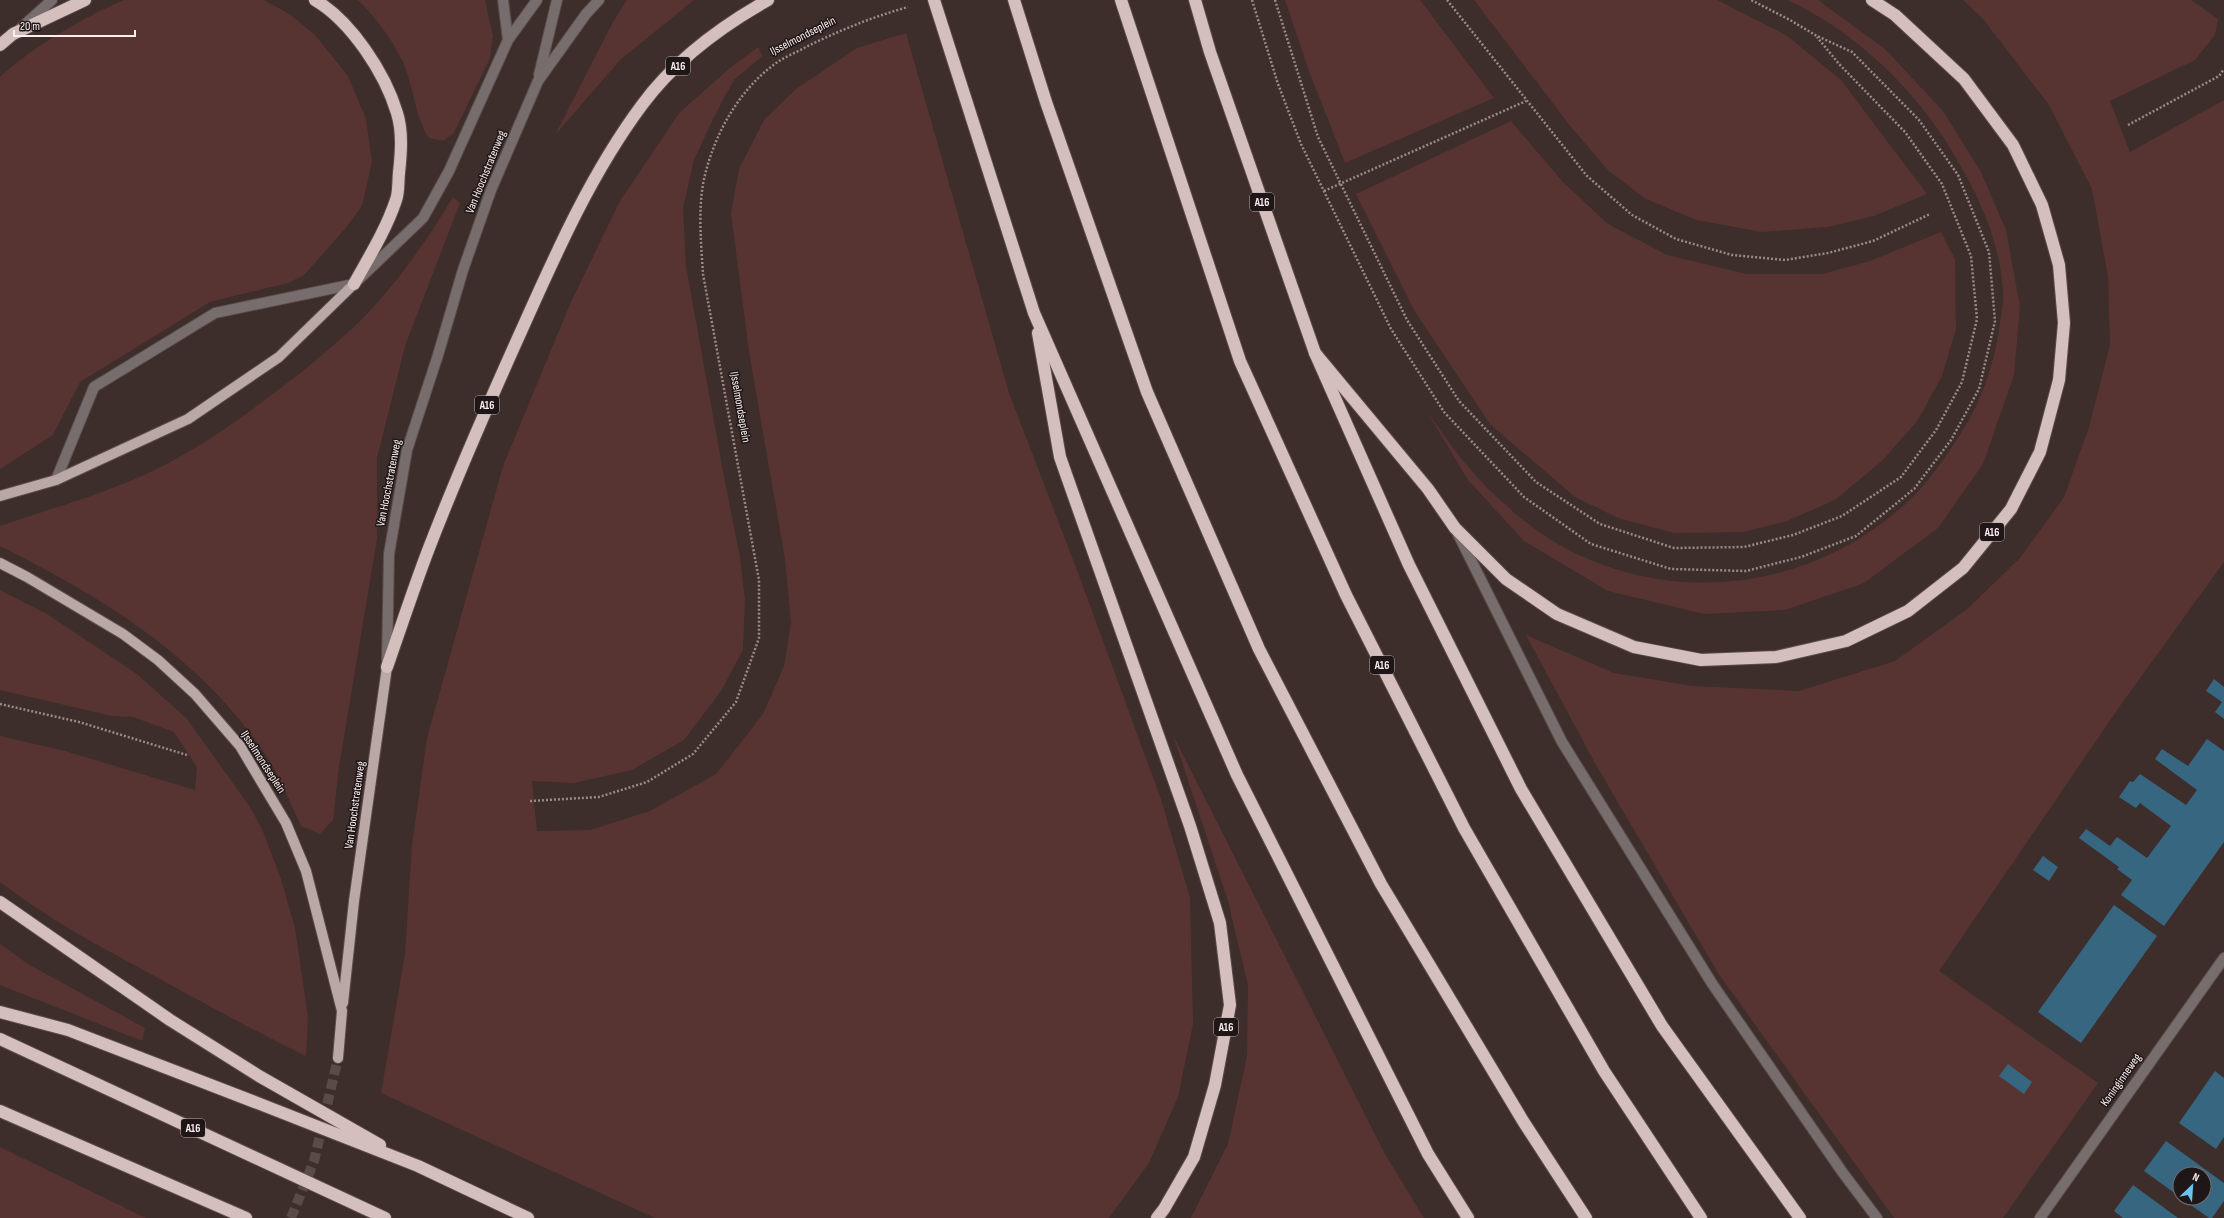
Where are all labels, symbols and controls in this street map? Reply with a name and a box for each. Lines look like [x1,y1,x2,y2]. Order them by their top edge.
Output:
scale bar [14,12,135,38]
street label: IJsselmondseplein [768,13,838,59]
text: 20 m [20,19,40,34]
road number: A16 [666,57,690,75]
street label: Van Hoochstratenweg [462,128,510,216]
road number: A16 [1250,193,1274,211]
street label: IJsselmondseplein [726,370,754,444]
road number: A16 [475,396,499,414]
street label: Van Hoochstratenweg [373,438,405,528]
road number: A16 [1980,523,2004,541]
road number: A16 [1370,656,1394,674]
street label: IJsselmondseplein [237,728,289,796]
street label: Van Hoochstratenweg [341,760,369,850]
road number: A16 [1214,1018,1238,1036]
street label: Koninginneweg [2097,1051,2145,1109]
road number: A16 [181,1119,205,1137]
north arrow [2172,1166,2212,1206]
text: N [2191,1170,2202,1185]

